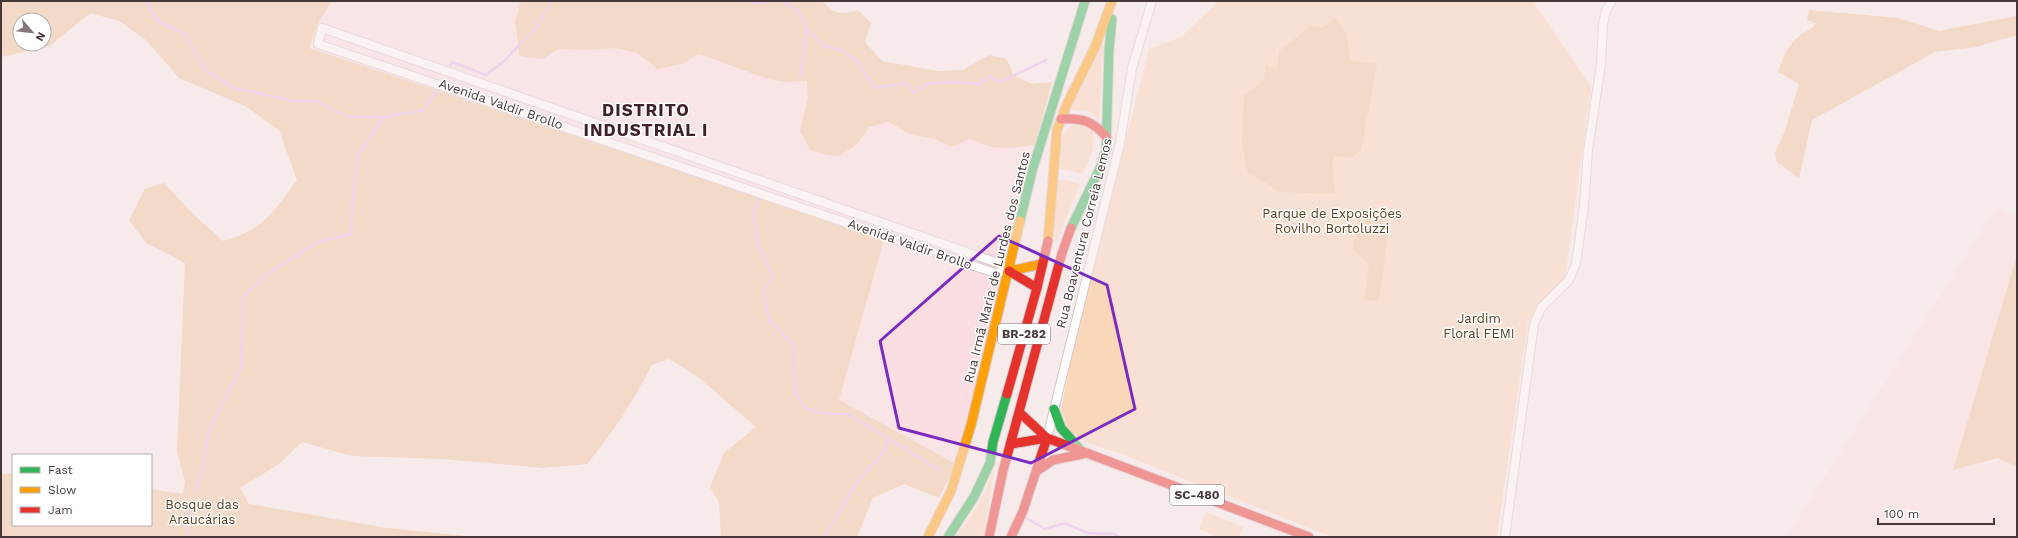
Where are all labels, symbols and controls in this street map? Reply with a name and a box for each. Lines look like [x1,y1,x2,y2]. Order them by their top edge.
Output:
north arrow [12,12,52,52]
text: N [33,30,48,43]
street label: Avenida Valdir Brollo [437,76,565,132]
district label: DISTRITO INDUSTRIAL I [584,100,708,140]
street label: Rua Boaventura Correia Lemos [1053,136,1115,330]
street label: Rua Irmã Maria de Lurdes dos Santos [961,149,1033,384]
park label: Parque de Exposições Rovilho Bortoluzzi [1262,206,1402,236]
street label: Avenida Valdir Brollo [846,216,974,272]
park label: Jardim Floral FEMI [1443,311,1515,341]
road number: BR-282 [998,324,1050,344]
legend [12,454,152,526]
text: Fast [48,463,73,477]
text: Slow [48,483,76,497]
road number: SC-480 [1170,485,1224,505]
park label: Bosque das Araucárias [165,497,239,527]
scale bar [1878,500,1994,526]
text: Jam [48,503,73,517]
text: 100 m [1884,507,1919,521]

